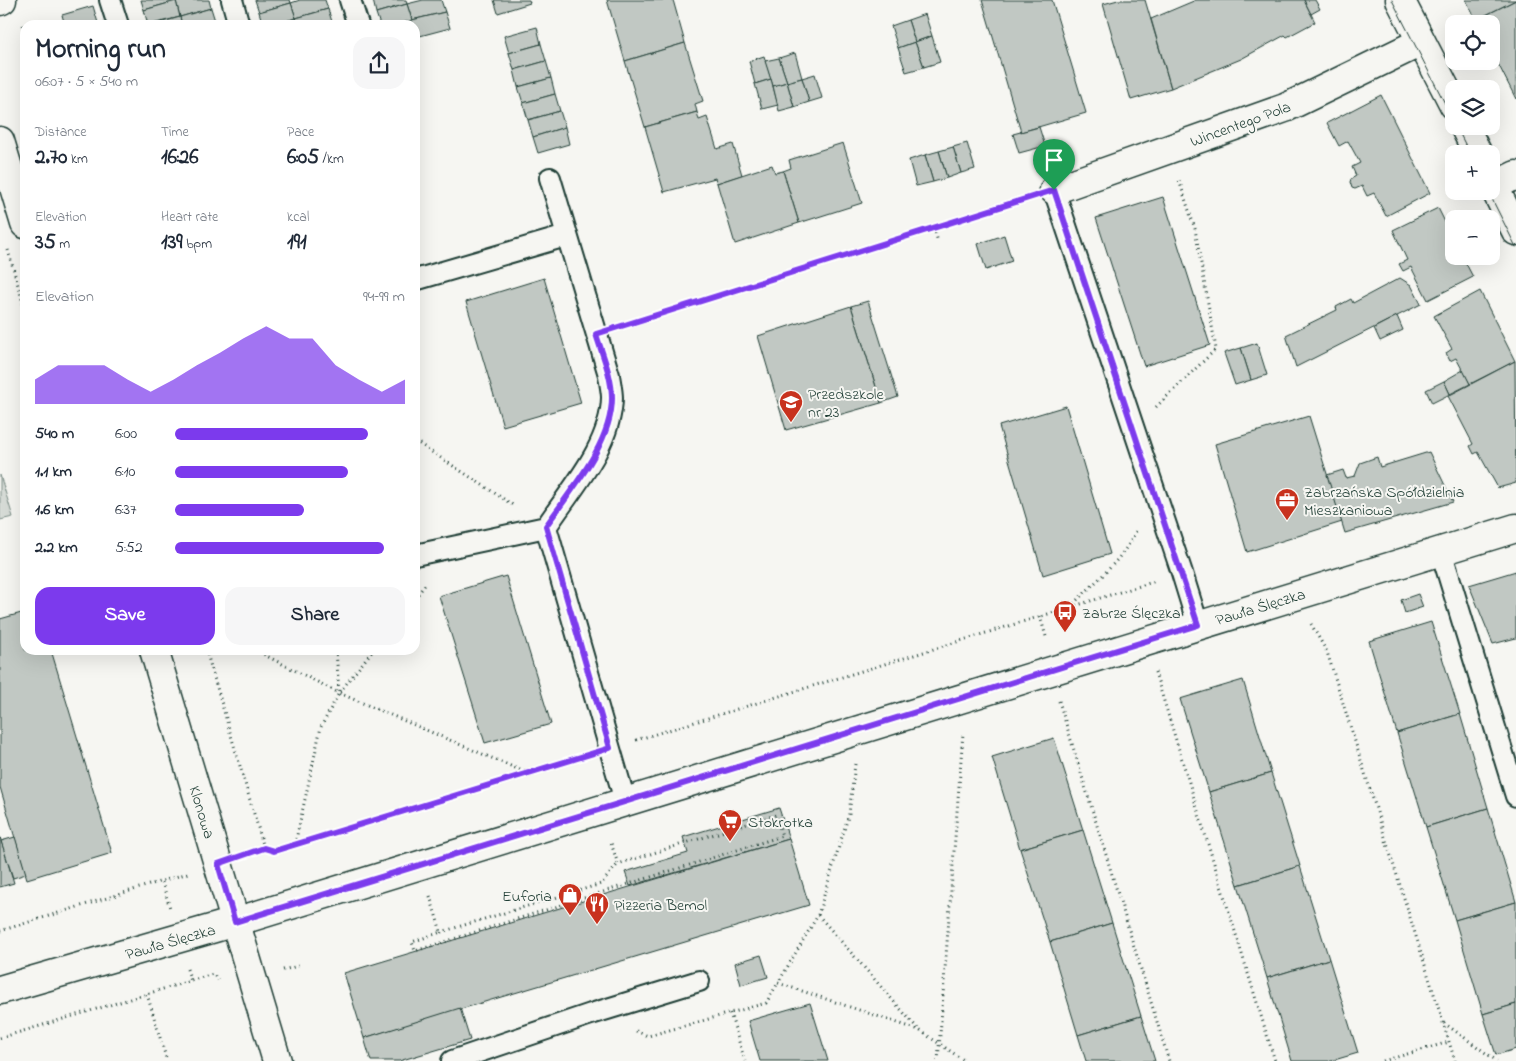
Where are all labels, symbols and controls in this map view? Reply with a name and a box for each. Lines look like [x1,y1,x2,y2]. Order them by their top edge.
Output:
map controls [1445,15,1500,265]
button: locate [1445,15,1500,70]
text: Morning run [35,30,166,71]
button: share [353,37,405,89]
text: 06:07 · 5 × 540 m [35,70,138,94]
button: layers [1445,80,1500,135]
street label: Wincentego Pola [1187,96,1294,154]
text: Distance [35,122,87,143]
text: Time [161,122,189,143]
text: Pace [287,122,314,143]
pin [1033,139,1075,190]
text: 2.70 [35,143,67,173]
text: 16:26 [161,143,198,173]
text: 6:05 [287,143,319,173]
button: + [1445,145,1500,200]
icon: arrive [1040,146,1068,174]
text: km [67,149,88,170]
text: /km [319,149,344,170]
text: Elevation [35,207,86,228]
text: Heart rate [161,207,218,228]
text: kcal [287,207,309,228]
button: − [1445,210,1500,265]
text: 35 [35,228,56,258]
text: 139 [161,228,183,258]
text: 191 [287,228,307,258]
text: m [56,234,70,255]
text: bpm [183,234,212,255]
text: Elevation [35,285,94,309]
text: 94–99 m [363,285,405,309]
place label: Przedszkole nr 23 [808,383,885,425]
school or university icon: Przedszkole nr 23 [778,389,804,423]
text: 540 m [35,422,74,446]
text: 6:00 [115,422,137,446]
text: 1.1 km [35,460,72,484]
text: 6:10 [115,460,135,484]
place label: Zabrzańska Spółdzielnia Mieszkaniowa [1304,481,1464,523]
office icon: Zabrzańska Spółdzielnia Mieszkaniowa [1274,487,1300,521]
text: 1.6 km [35,498,74,522]
text: 6:37 [115,498,137,522]
text: 2.2 km [35,536,78,560]
text: 5:52 [115,536,143,560]
street label: Pawła Ślęczka [1213,583,1309,633]
button: Save [35,587,215,645]
button: Share [225,587,405,645]
bus stop icon: Zabrze Ślęczka [1052,599,1078,633]
place label: Zabrze Ślęczka [1082,602,1181,626]
street label: Klonowa [182,783,220,842]
supermarket icon: Stokrotka [717,808,743,842]
place label: Stokrotka [748,811,813,835]
shop icon: Euforia [557,882,583,916]
place label: Euforia [502,885,552,909]
restaurant icon: Pizzeria Bemol [584,891,610,925]
place label: Pizzeria Bemol [614,894,707,918]
street label: Pawła Ślęczka [123,919,219,967]

